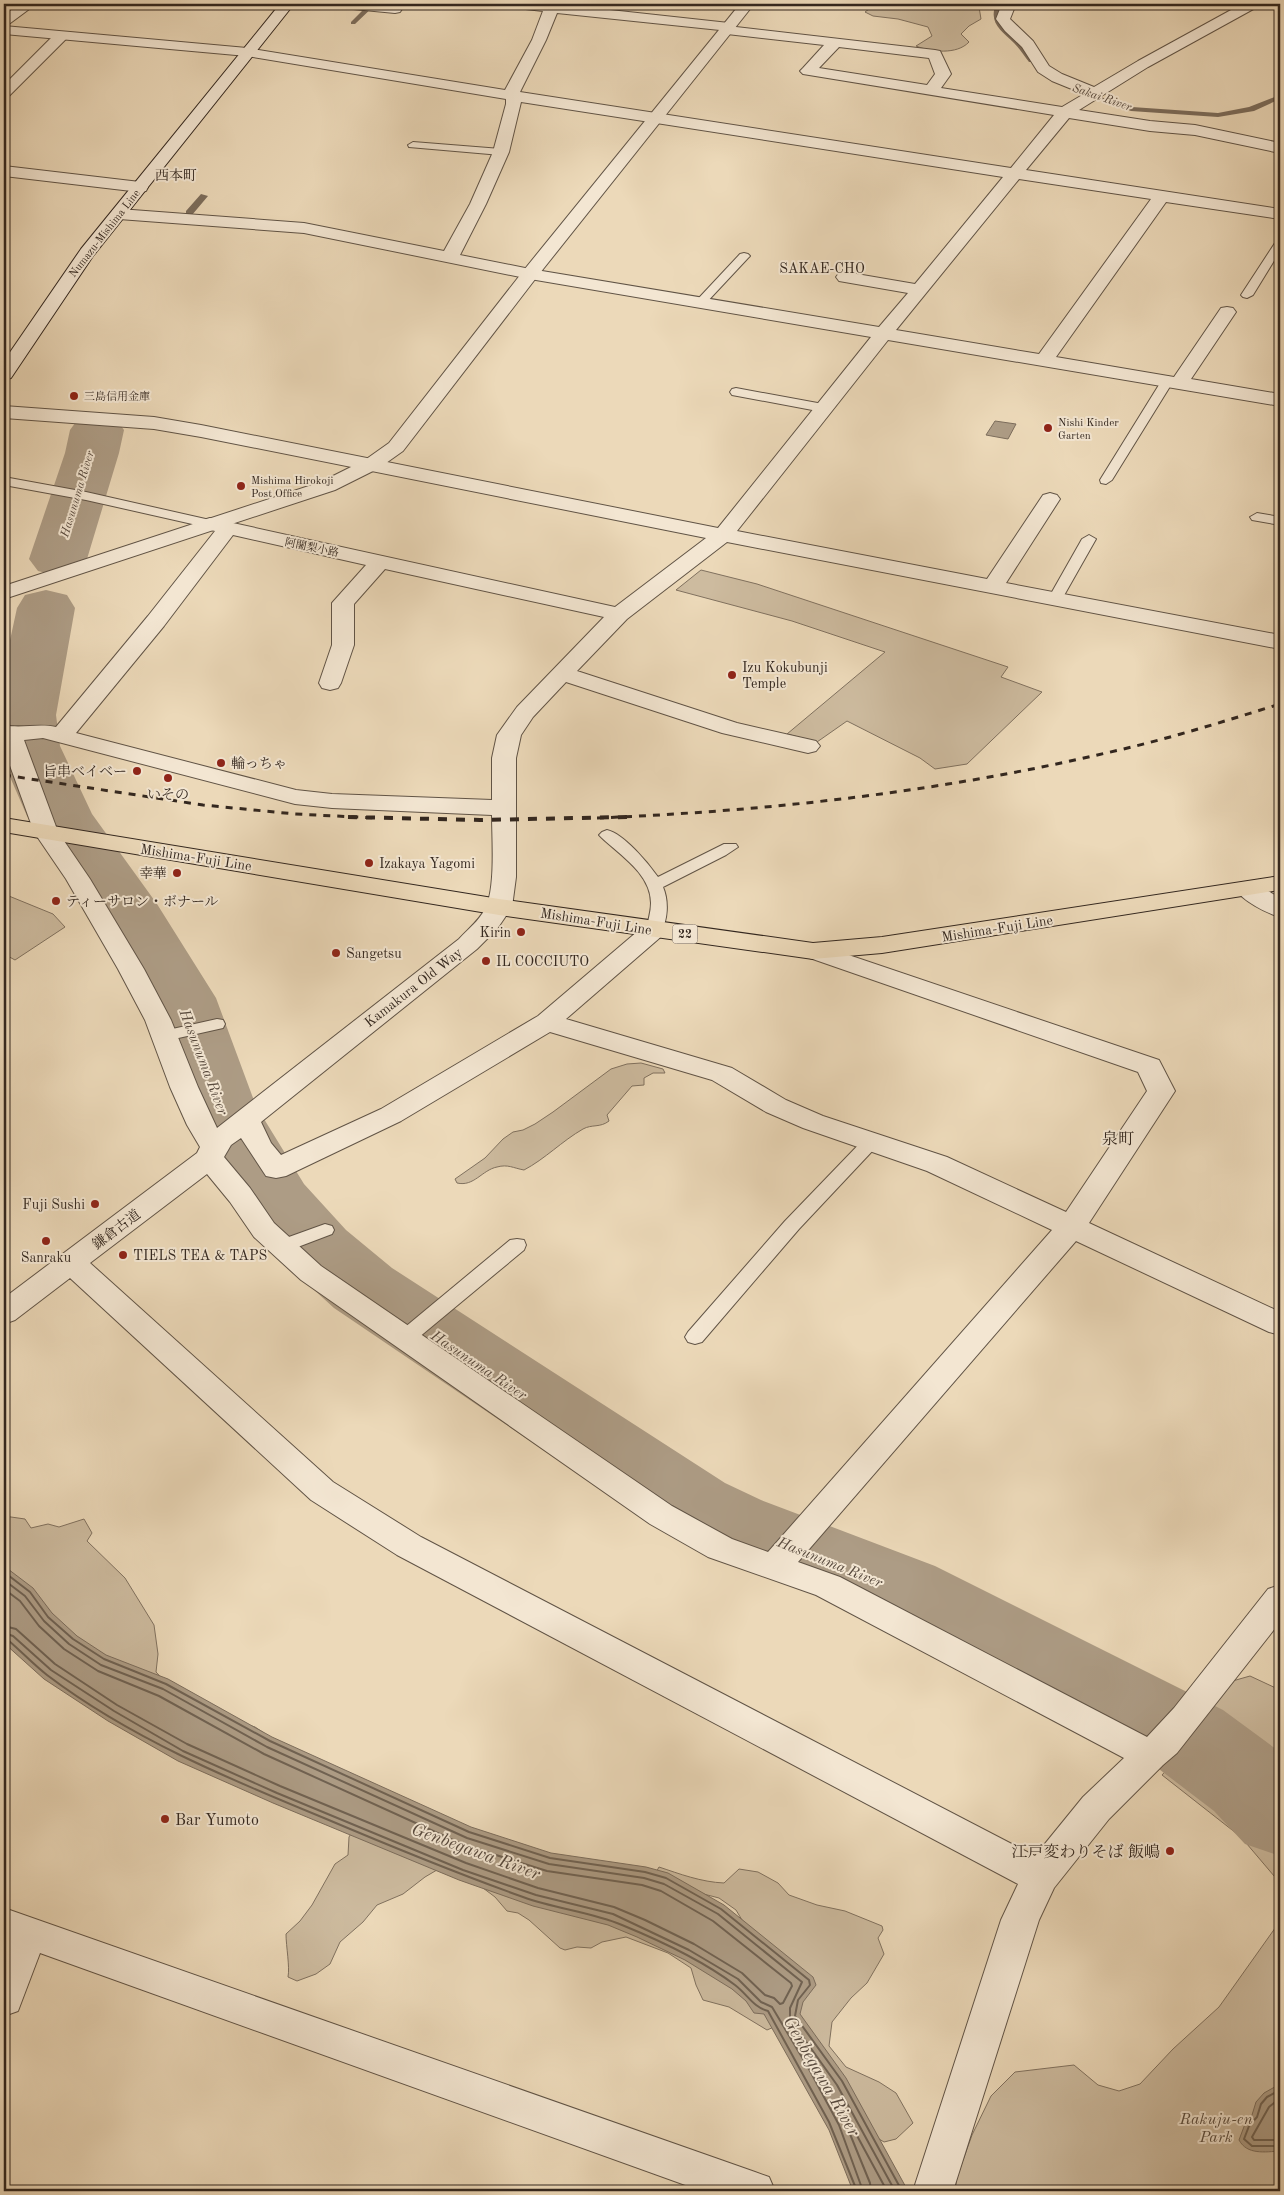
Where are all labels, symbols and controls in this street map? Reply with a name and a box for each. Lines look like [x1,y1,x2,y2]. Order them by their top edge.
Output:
water label: Sakai River [1070,82,1134,114]
district label: 西本町 [155,168,197,183]
street label: Numazu-Mishima Line [68,188,143,280]
district label: SAKAE-CHO [779,262,865,276]
marker: 三島信用金庫 [68,390,80,402]
place label: 三島信用金庫 [84,390,150,403]
place label: Nishi Kinder Garten [1058,418,1119,442]
marker: Nishi Kinder Garten [1042,422,1054,434]
water label: Hasunuma River [59,449,97,540]
place label: Mishima Hirokoji Post Office [251,476,333,500]
marker: Mishima Hirokoji Post Office [235,480,247,492]
street label: 阿闍梨小路 [284,535,340,560]
place label: Izu Kokubunji Temple [742,661,828,691]
marker: Izu Kokubunji Temple [726,669,738,681]
place label: 輪っちゃ [231,756,287,771]
marker: 輪っちゃ [215,757,227,769]
place label: 旨串ベイベー [43,764,127,779]
marker: 旨串ベイベー [131,765,143,777]
marker: いその [162,772,174,784]
place label: いその [147,788,189,802]
street label: Mishima-Fuji Line [139,842,252,874]
marker: Izakaya Yagomi [363,857,375,869]
place label: Izakaya Yagomi [379,857,475,871]
place label: 幸華 [139,866,167,881]
marker: 幸華 [171,867,183,879]
place label: ティーサロン・ボナール [66,894,219,909]
marker: ティーサロン・ボナール [50,895,62,907]
street label: Mishima-Fuji Line [539,906,652,938]
street label: Mishima-Fuji Line [941,913,1054,945]
road number: 22 [672,924,698,944]
place label: Kirin [480,926,511,940]
marker: Kirin [515,926,527,938]
street label: Kamakura Old Way [362,945,466,1030]
marker: Sangetsu [330,947,342,959]
place label: Sangetsu [346,947,402,961]
marker: IL COCCIUTO [480,955,492,967]
place label: IL COCCIUTO [496,955,589,969]
water label: Hasunuma River [175,1007,230,1118]
district label: 泉町 [1102,1130,1134,1148]
place label: Fuji Sushi [22,1198,85,1212]
marker: Fuji Sushi [89,1198,101,1210]
street label: 鎌倉古道 [89,1207,143,1252]
marker: Sanraku [40,1235,52,1247]
marker: TIELS TEA & TAPS [117,1249,129,1261]
place label: TIELS TEA & TAPS [133,1249,267,1263]
place label: Sanraku [21,1251,72,1265]
water label: Hasunuma River [427,1328,529,1404]
water label: Hasunuma River [774,1535,885,1592]
marker: Bar Yumoto [159,1813,171,1825]
place label: Bar Yumoto [175,1813,259,1829]
water label: Genbegawa River [409,1820,544,1884]
place label: 江戸変わりそば 飯嶋 [1012,1843,1160,1861]
marker: 江戸変わりそば 飯嶋 [1164,1845,1176,1857]
water label: Genbegawa River [779,2013,863,2141]
park label: Rakuju-en Park [1178,2112,1253,2146]

